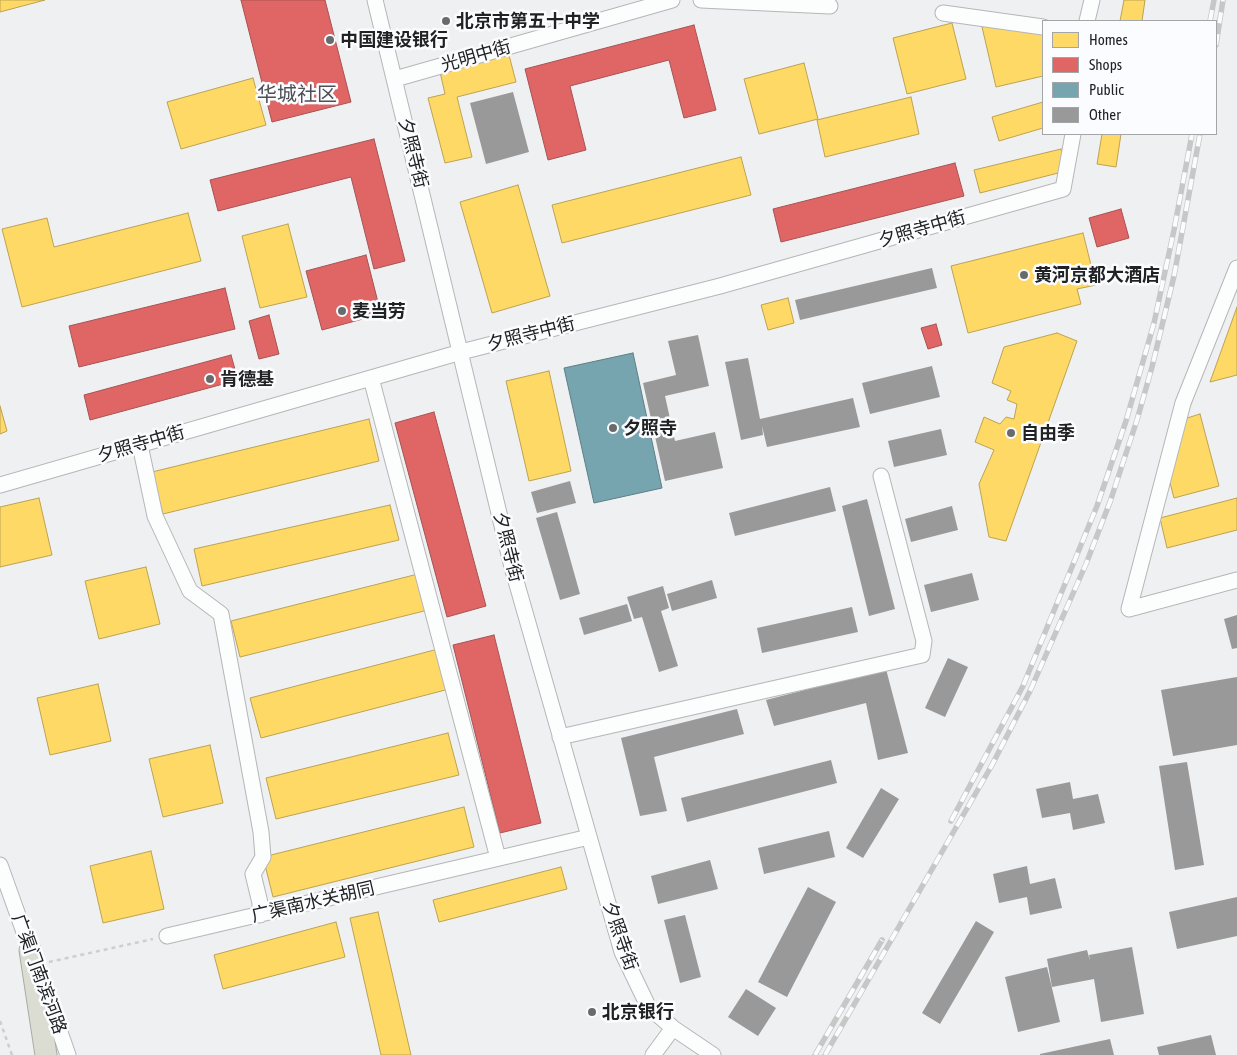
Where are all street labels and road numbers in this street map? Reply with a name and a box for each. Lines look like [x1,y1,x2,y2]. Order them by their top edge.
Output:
street label: 光明中街 [438,36,514,76]
street label: 夕照寺街 [394,115,432,191]
street label: 夕照寺中街 [876,206,968,252]
street label: 夕照寺中街 [485,313,577,355]
street label: 夕照寺中街 [95,421,187,467]
street label: 夕照寺街 [489,509,527,585]
street label: 广渠南水关胡同 [249,877,377,927]
street label: 夕照寺街 [598,898,642,974]
street label: 广渠门南滨河路 [7,911,71,1037]

